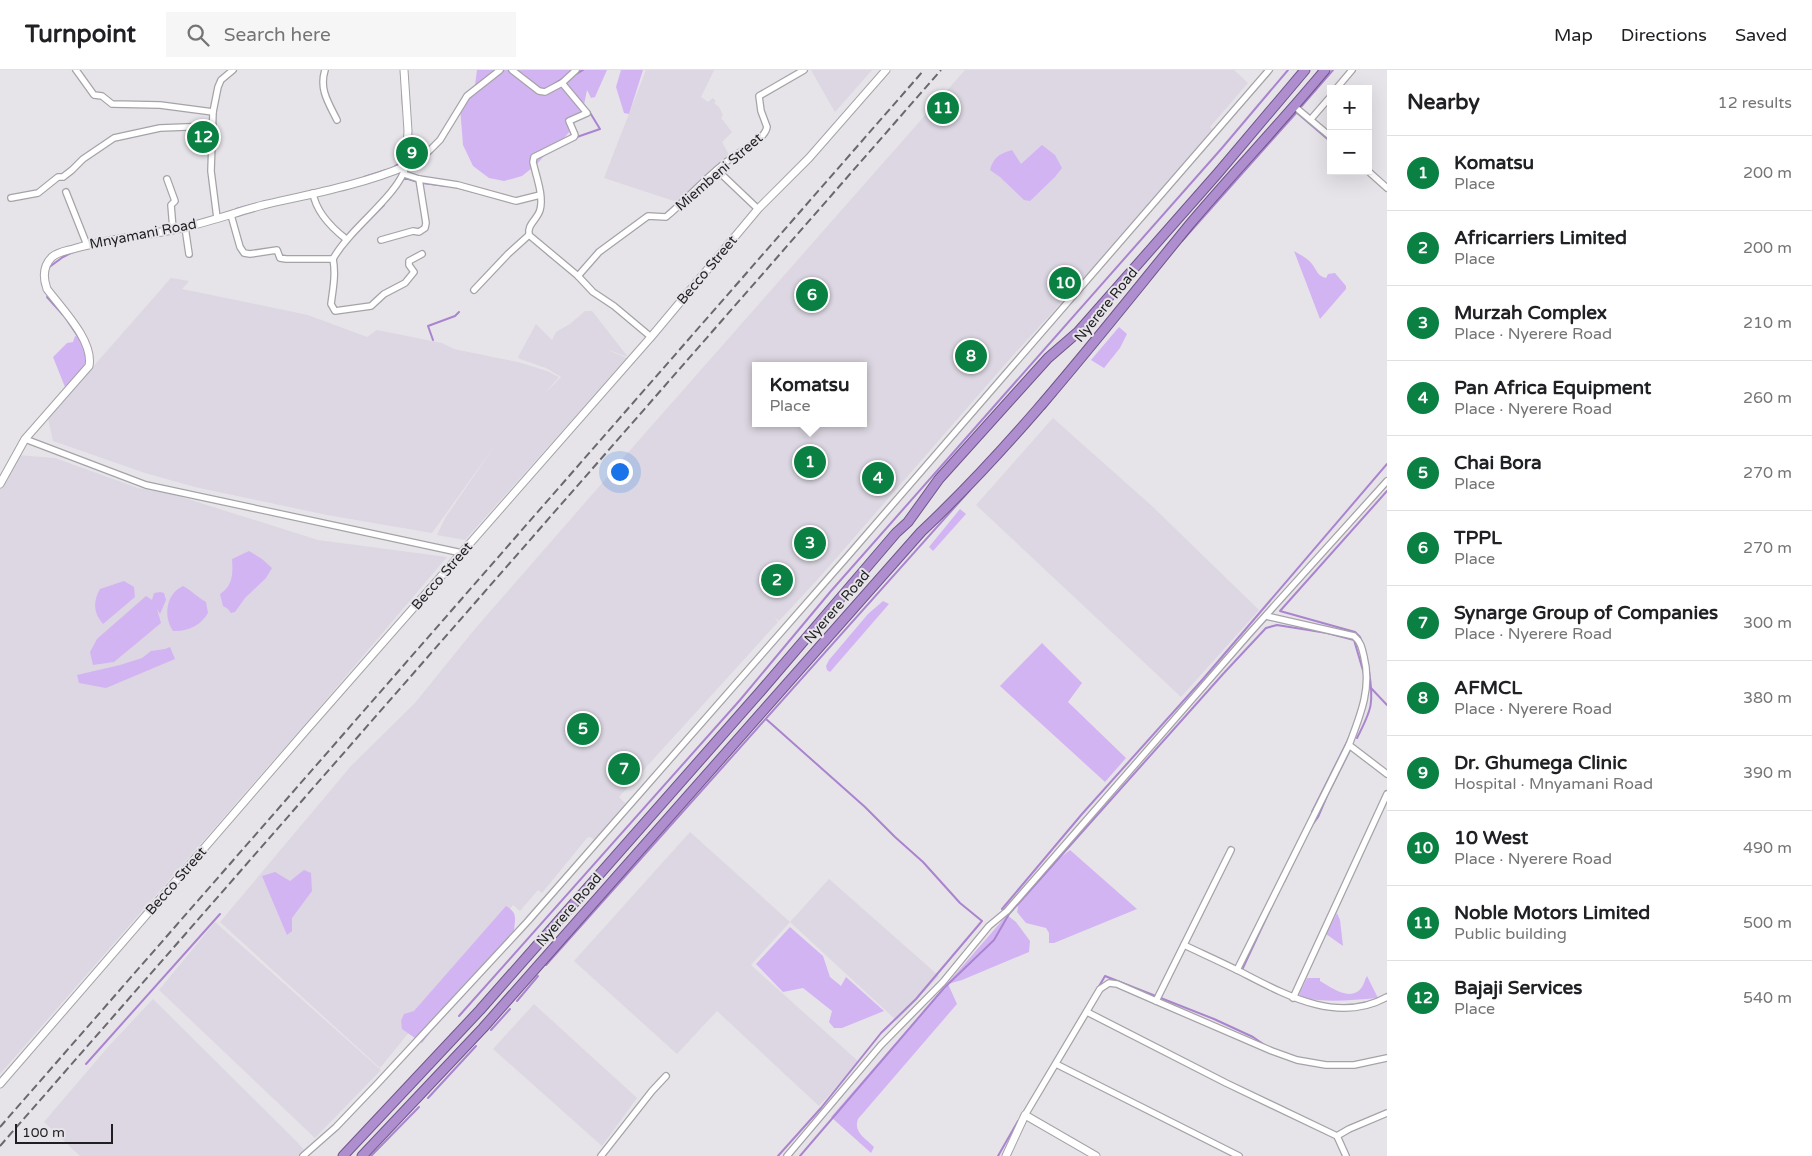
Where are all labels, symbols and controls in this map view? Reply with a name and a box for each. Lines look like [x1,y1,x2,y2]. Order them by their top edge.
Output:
search box [166,12,516,57]
text: Turnpoint [25,20,136,49]
icon: search [184,21,212,49]
text: Search here [224,24,331,46]
text: Map [1554,24,1593,46]
text: Directions [1621,24,1707,46]
text: Saved [1735,24,1787,46]
map controls [1327,85,1372,175]
button: + [1327,85,1372,130]
pin: 11 [927,89,959,127]
text: Nearby [1407,90,1480,115]
text: 12 results [1718,93,1792,113]
pin: 12 [187,118,219,156]
street label: Miembeni Street [672,129,767,215]
button: − [1327,130,1372,175]
pin: 9 [396,134,428,172]
text: Komatsu [1454,152,1534,174]
text: 1 [1418,163,1428,183]
text: 200 m [1743,163,1792,183]
text: Place [1454,174,1495,194]
street label: Mnyamani Road [88,215,198,253]
text: Africarriers Limited [1454,227,1627,249]
street label: Becco Street [673,232,741,308]
text: 2 [1418,238,1428,258]
text: 200 m [1743,238,1792,258]
text: Place [1454,249,1495,269]
pin: 10 [1049,264,1081,302]
street label: Nyerere Road [1071,264,1141,346]
pin: 6 [796,276,828,314]
text: Murzah Complex [1454,302,1607,324]
text: 3 [1418,313,1428,333]
text: 210 m [1743,313,1792,333]
text: Place · Nyerere Road [1454,324,1612,344]
pin: 8 [955,337,987,375]
popup [752,362,867,427]
text: Komatsu [769,374,850,396]
text: Pan Africa Equipment [1454,377,1651,399]
text: 4 [1418,388,1428,408]
text: 260 m [1743,388,1792,408]
text: Place [769,396,811,416]
text: Place · Nyerere Road [1454,399,1612,419]
pin: 1 [794,443,826,481]
text: Chai Bora [1454,452,1542,474]
your location [607,459,633,485]
pin: 4 [862,459,894,497]
text: 5 [1418,463,1428,483]
text: 270 m [1743,463,1792,483]
text: Place [1454,474,1495,494]
pin: 3 [794,524,826,562]
text: TPPL [1454,527,1502,549]
street label: Becco Street [408,538,477,613]
text: 6 [1418,538,1428,558]
text: 270 m [1743,538,1792,558]
text: Place [1454,549,1495,569]
pin: 2 [761,561,793,599]
street label: Nyerere Road [801,567,873,647]
text: Synarge Group of Companies [1454,602,1718,624]
text: 7 [1418,613,1428,633]
text: 300 m [1743,613,1792,633]
text: Place · Nyerere Road [1454,624,1612,644]
text: AFMCL [1454,677,1522,699]
text: 8 [1418,688,1428,708]
text: 380 m [1743,688,1792,708]
text: Place · Nyerere Road [1454,699,1612,719]
pin: 5 [567,710,599,748]
pin: 7 [608,750,640,788]
text: Dr. Ghumega Clinic [1454,752,1627,774]
text: 9 [1418,763,1428,783]
text: 390 m [1743,763,1792,783]
text: Hospital · Mnyamani Road [1454,774,1653,794]
text: 10 West [1454,827,1528,849]
text: 10 [1413,838,1433,858]
text: 490 m [1743,838,1792,858]
street label: Becco Street [142,843,211,918]
text: Place · Nyerere Road [1454,849,1612,869]
street label: Nyerere Road [533,870,605,950]
text: Noble Motors Limited [1454,902,1650,924]
text: 11 [1413,913,1433,933]
text: 500 m [1743,913,1792,933]
text: Public building [1454,924,1567,944]
text: Bajaji Services [1454,977,1582,999]
text: 12 [1413,988,1433,1008]
text: 540 m [1743,988,1792,1008]
text: Place [1454,999,1495,1019]
scale bar [15,1121,112,1144]
text: 100 m [22,1124,65,1141]

